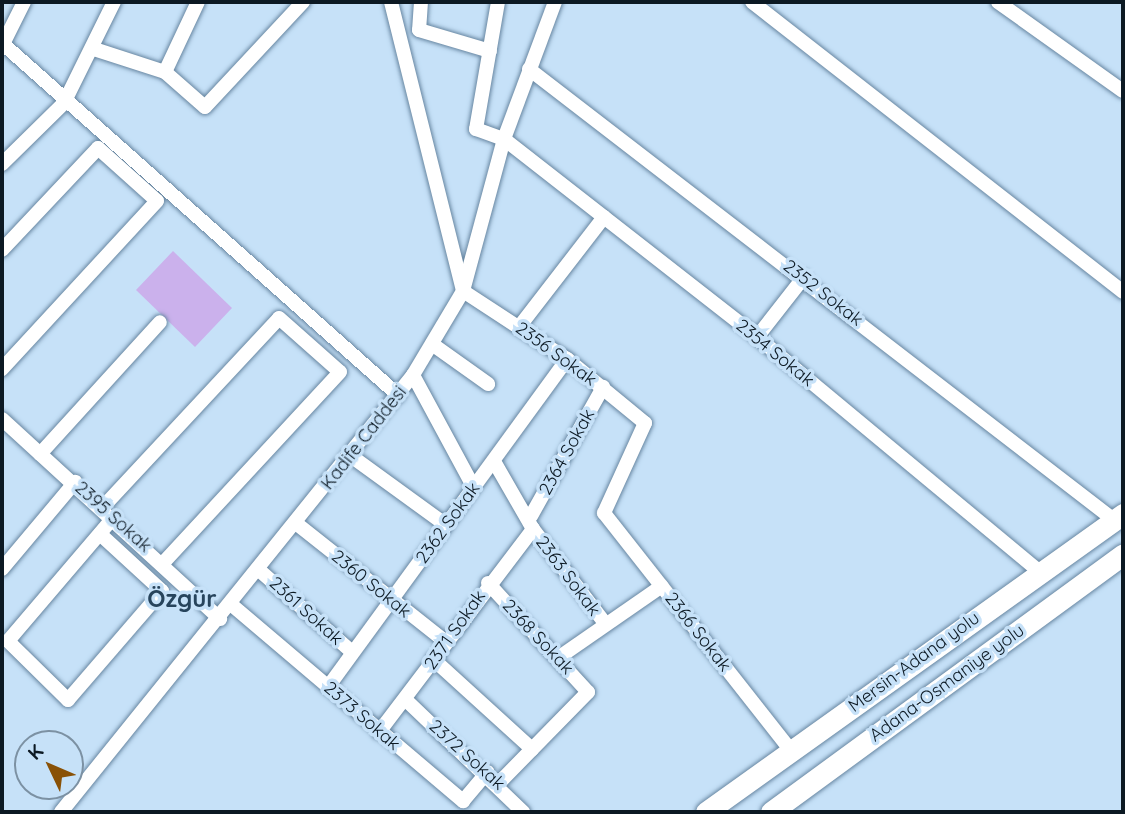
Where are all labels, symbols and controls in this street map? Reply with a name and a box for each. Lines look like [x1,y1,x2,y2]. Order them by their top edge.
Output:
street label: 2352 Sokak [779,255,867,331]
street label: 2354 Sokak [731,315,819,391]
street label: 2356 Sokak [511,317,601,391]
street label: Kadife Caddesi [317,382,411,494]
street label: 2364 Sokak [535,405,599,499]
street label: 2395 Sokak [70,477,156,557]
street label: 2362 Sokak [411,478,485,568]
street label: 2363 Sokak [531,532,605,620]
street label: 2360 Sokak [327,545,415,623]
street label: 2361 Sokak [265,572,347,650]
district label: Özgür [147,585,217,613]
street label: 2371 Sokak [420,586,490,674]
street label: 2366 Sokak [660,588,736,676]
street label: 2368 Sokak [498,595,578,679]
street label: Mersin-Adana yolu [844,607,984,717]
street label: Adana-Osmaniye yolu [865,620,1029,746]
street label: 2373 Sokak [319,677,405,755]
street label: 2372 Sokak [425,715,509,795]
north arrow [14,730,84,800]
text: K [22,739,48,765]

